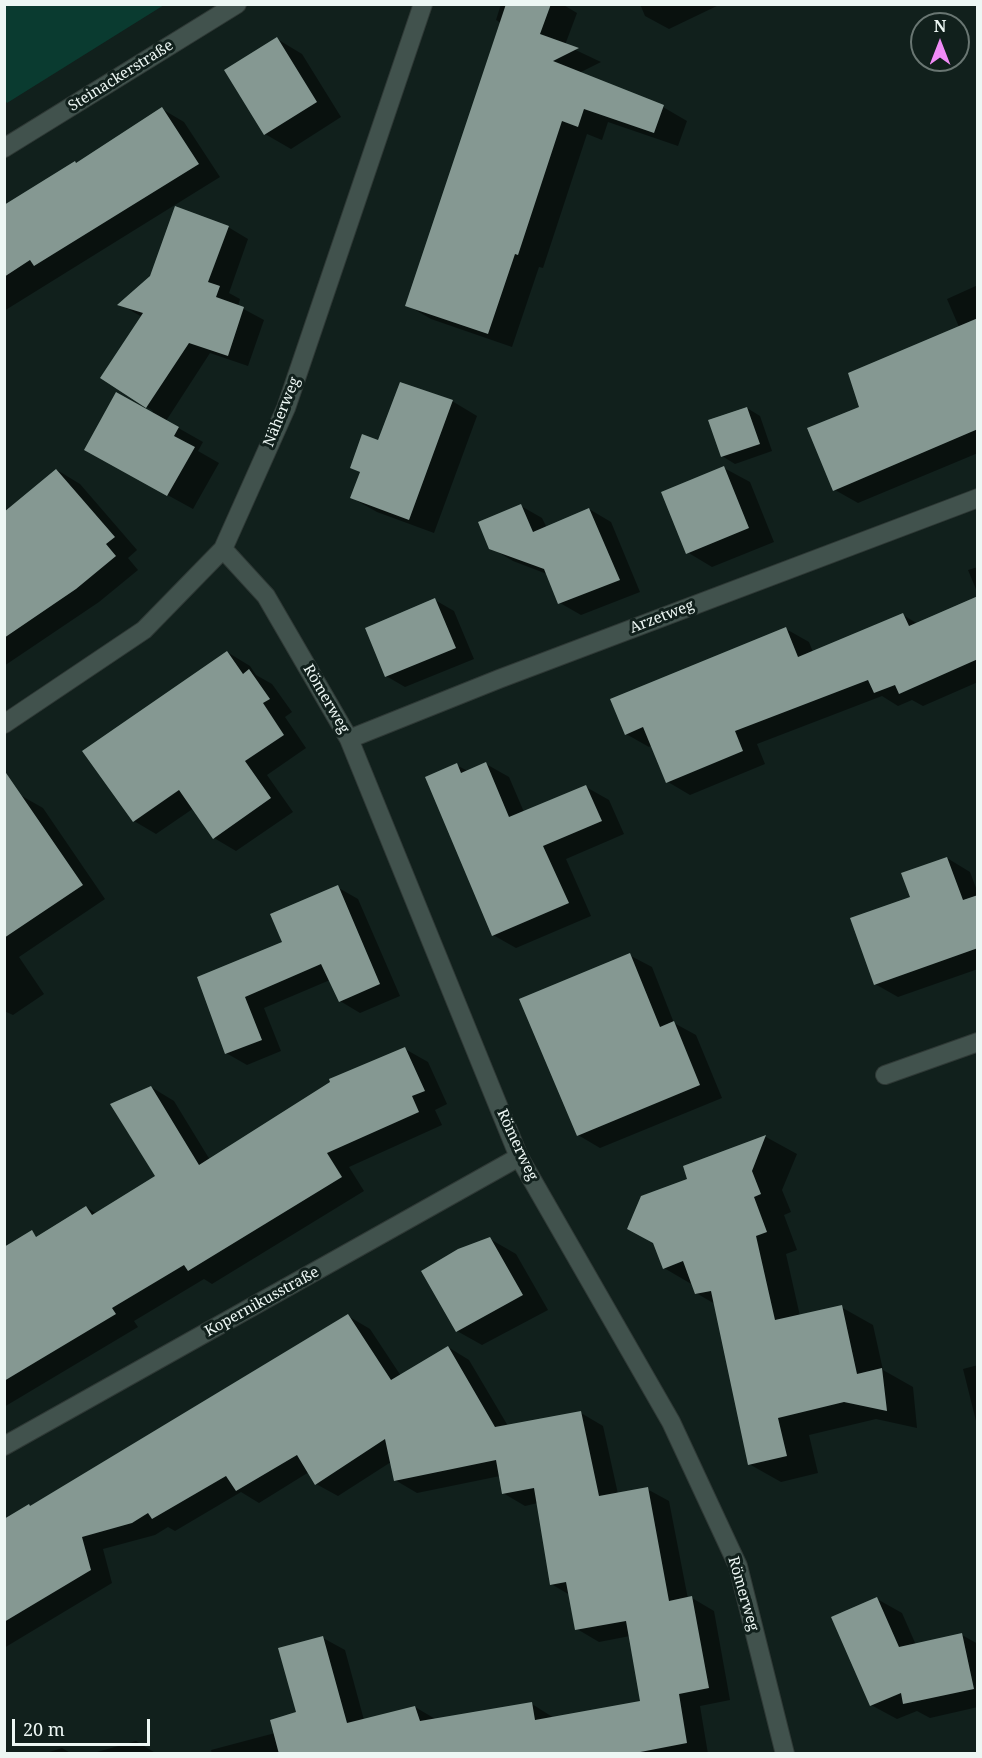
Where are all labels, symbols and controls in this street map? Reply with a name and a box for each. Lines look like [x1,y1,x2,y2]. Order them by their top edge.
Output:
north arrow [910,12,970,72]
text: N [934,15,946,37]
street label: Steinackerstraße [65,36,177,116]
street label: Näherweg [260,375,304,449]
street label: Arzetweg [627,596,697,638]
street label: Römerweg [299,661,353,737]
street label: Römerweg [493,1106,541,1184]
street label: Kopernikusstraße [202,1263,322,1341]
street label: Römerweg [724,1555,762,1633]
scale bar [15,1707,153,1745]
text: 20 m [23,1717,65,1741]

